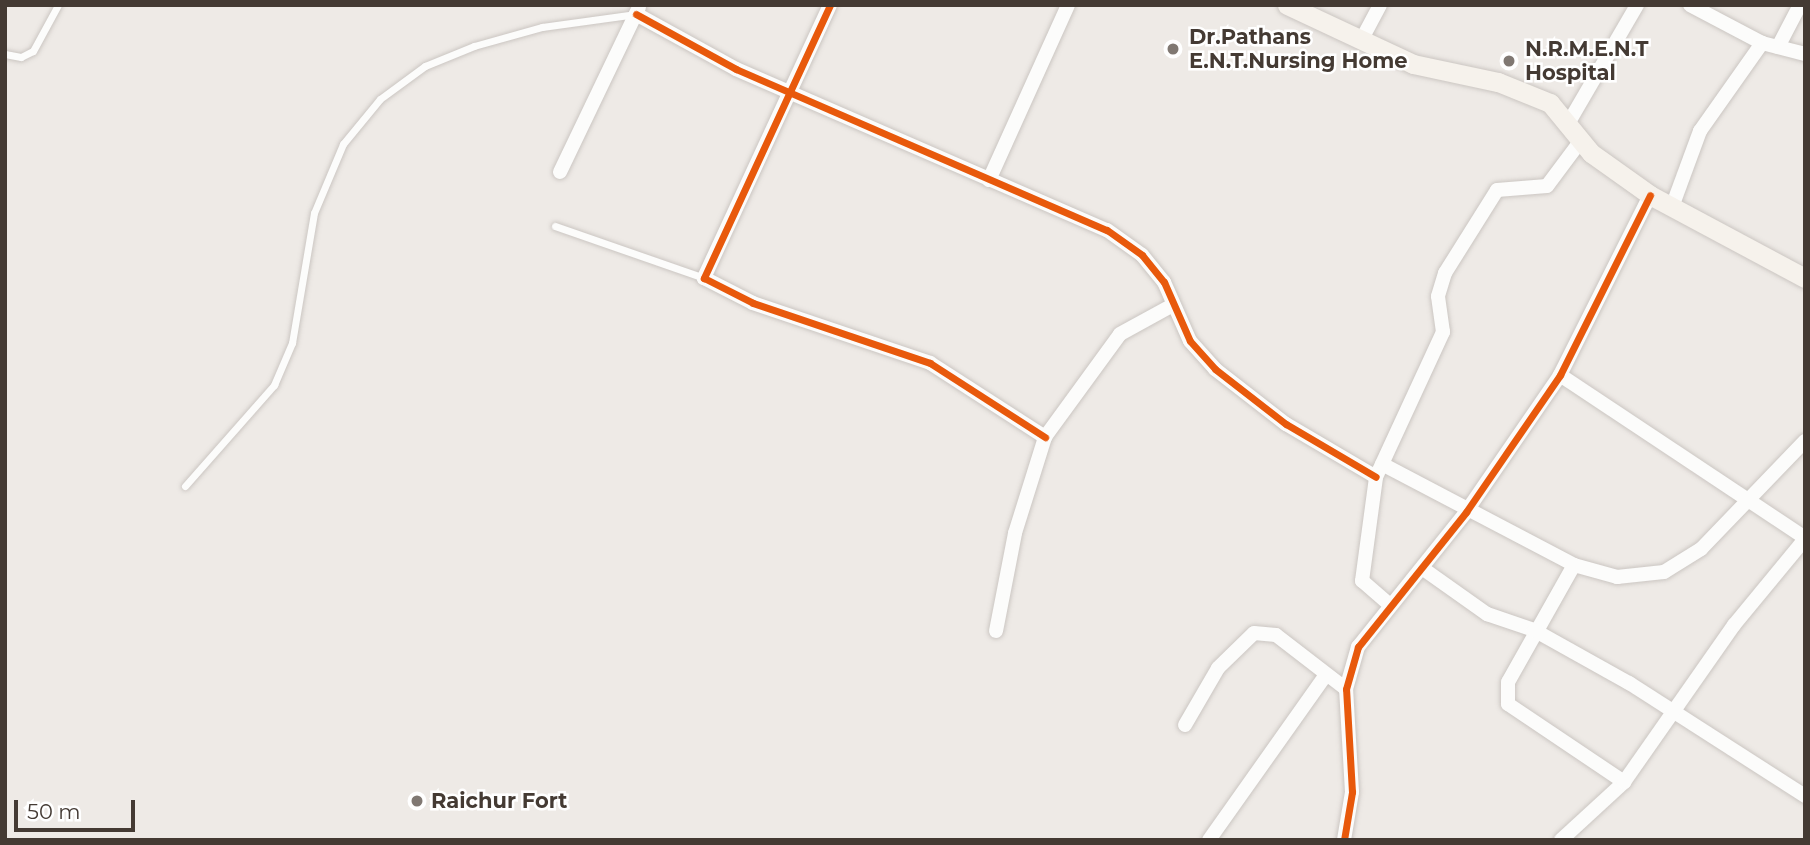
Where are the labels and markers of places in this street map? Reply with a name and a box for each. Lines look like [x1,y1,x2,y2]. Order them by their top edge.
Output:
place label: Dr.Pathans E.N.T.Nursing Home [1189,24,1408,74]
place label: N.R.M.E.N.T Hospital [1525,36,1649,86]
marker: Dr.Pathans E.N.T.Nursing Home [1163,39,1183,59]
marker: N.R.M.E.N.T Hospital [1499,51,1519,71]
place label: Raichur Fort [431,788,567,814]
marker: Raichur Fort [409,793,425,809]

